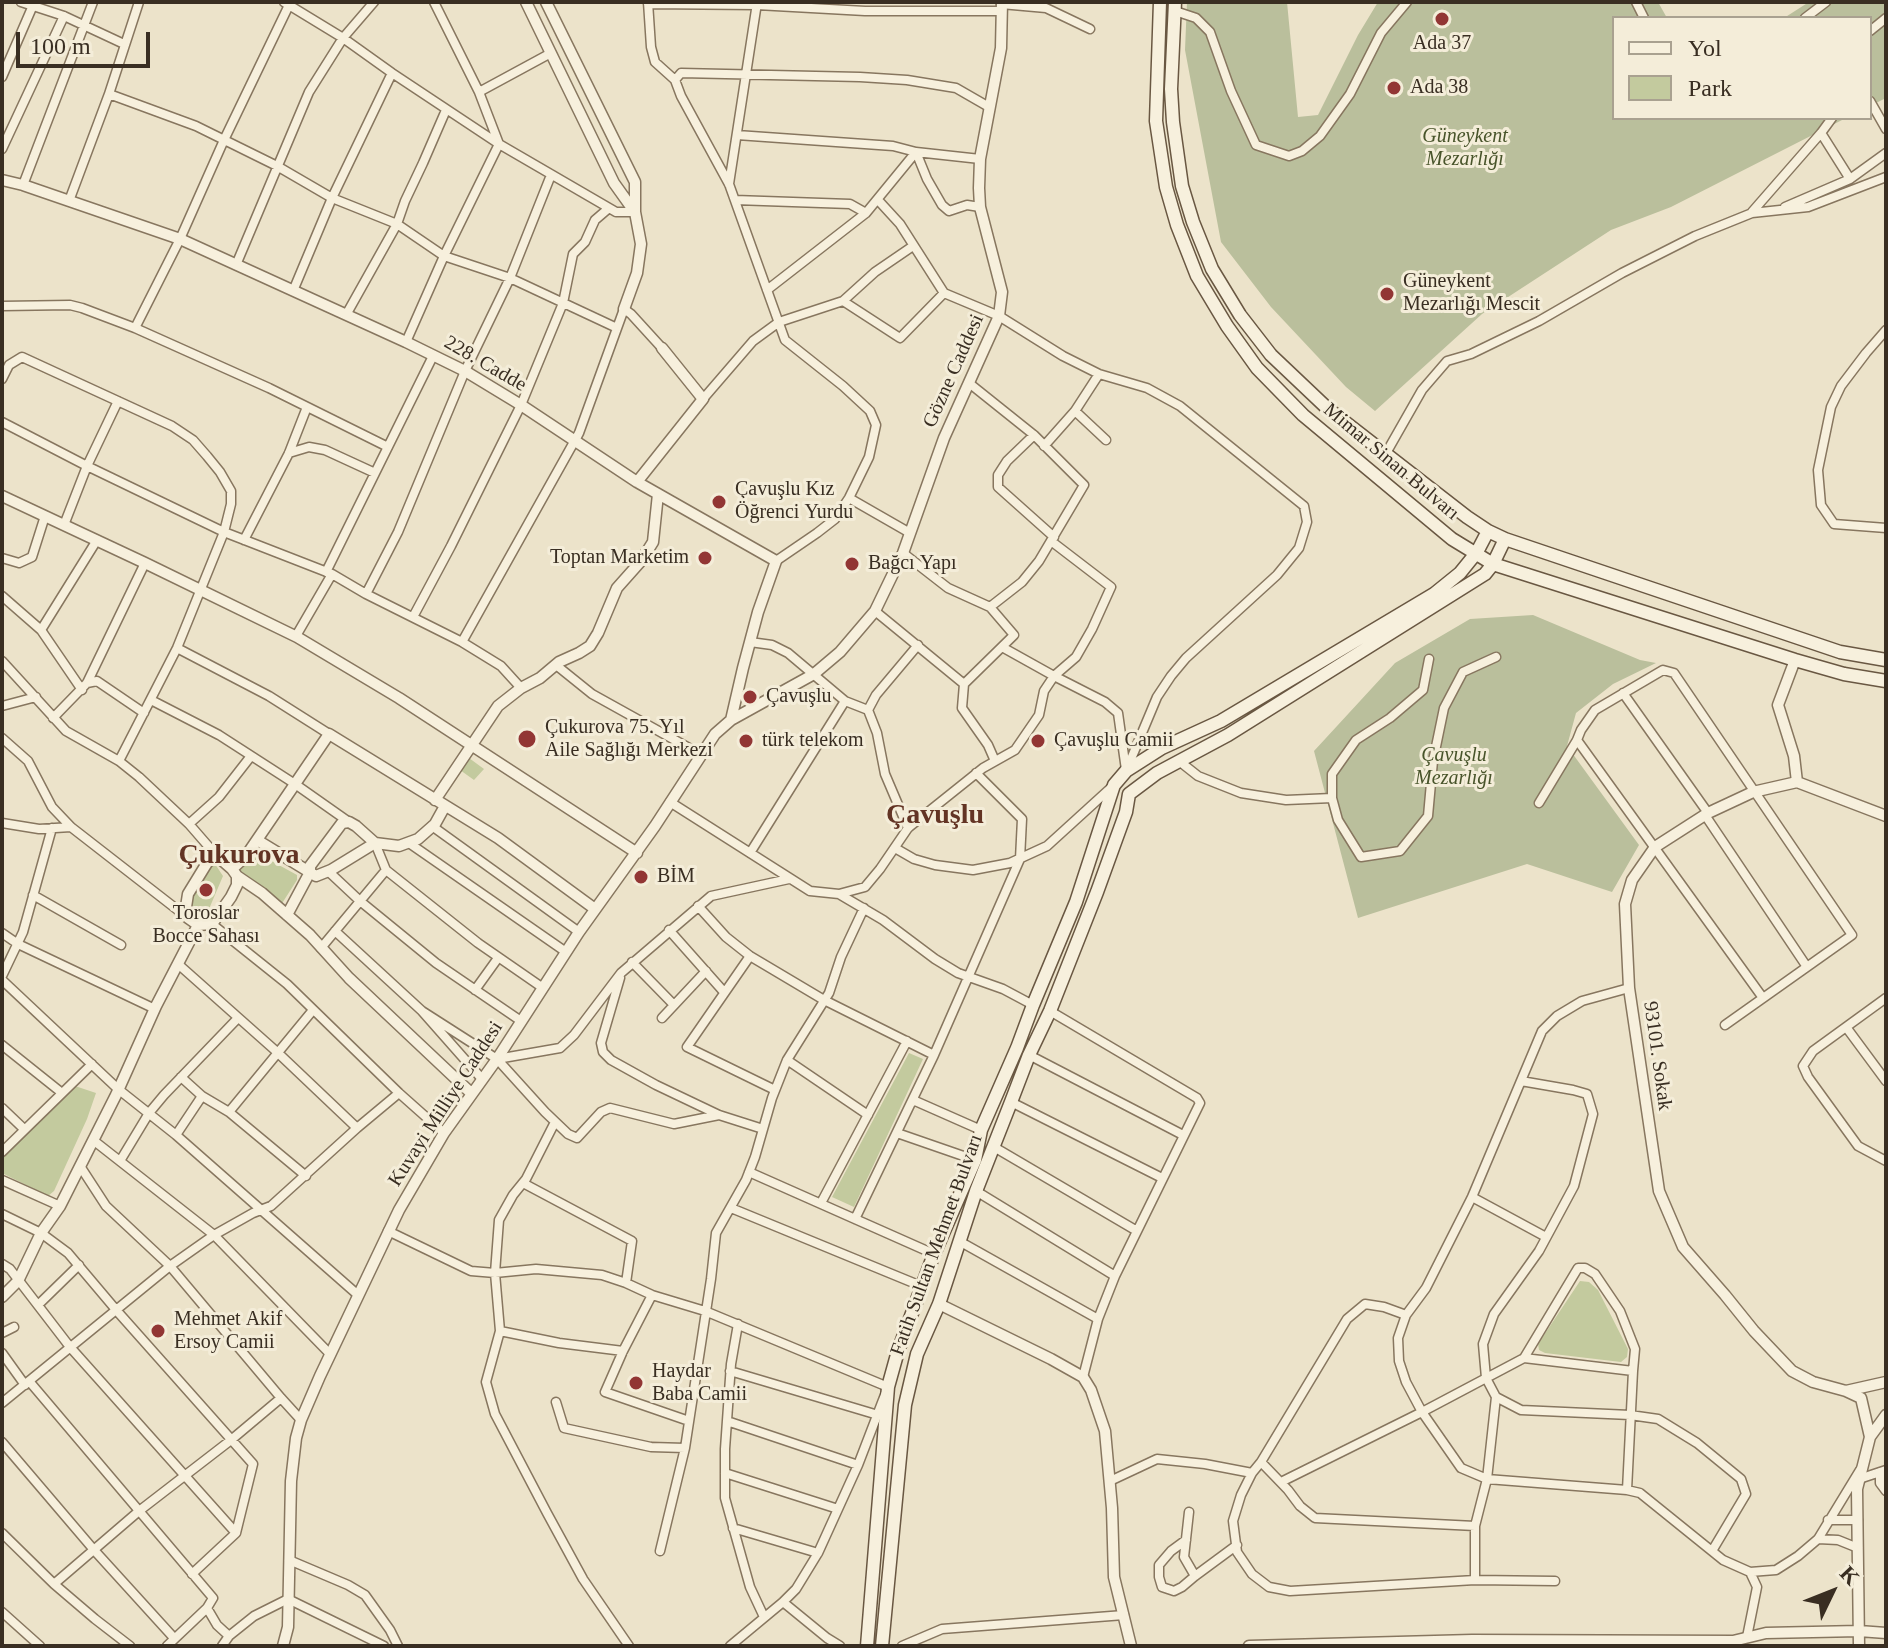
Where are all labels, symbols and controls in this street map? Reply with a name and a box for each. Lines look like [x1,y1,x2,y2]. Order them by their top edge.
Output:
marker: Ada 37 [1433,10,1451,28]
scale bar [20,16,154,66]
legend [1612,16,1872,120]
place label: Ada 37 [1413,32,1471,56]
text: 100 m [30,33,91,59]
text: Yol [1688,35,1722,61]
text: Park [1688,75,1732,101]
place label: Ada 38 [1410,76,1468,100]
marker: Ada 38 [1385,79,1403,97]
park label: Güneykent Mezarlığı [1422,125,1508,172]
place label: Güneykent Mezarlığı Mescit [1403,270,1540,317]
marker: Güneykent Mezarlığı Mescit [1378,285,1396,303]
street label: Gözne Caddesi [918,311,990,431]
street label: 228. Cadde [440,331,530,397]
street label: Mimar Sinan Bulvarı [1318,398,1464,526]
place label: Çavuşlu Kız Öğrenci Yurdu [735,478,853,525]
marker: Çavuşlu Kız Öğrenci Yurdu [710,493,728,511]
place label: Toptan Marketim [550,546,689,570]
marker: Toptan Marketim [696,549,714,567]
place label: Bağcı Yapı [868,552,957,576]
marker: Bağcı Yapı [843,555,861,573]
place label: Çavuşlu [766,685,832,709]
marker: Çavuşlu [741,688,759,706]
place label: Çukurova 75. Yıl Aile Sağlığı Merkezi [545,716,713,763]
marker: Çukurova 75. Yıl Aile Sağlığı Merkezi [516,728,538,750]
place label: türk telekom [762,729,864,753]
place label: Çavuşlu Camii [1054,729,1173,753]
marker: türk telekom [737,732,755,750]
marker: Çavuşlu Camii [1029,732,1047,750]
park label: Çavuşlu Mezarlığı [1415,744,1493,791]
district label: Çavuşlu [886,799,984,833]
district label: Çukurova [179,839,299,873]
place label: BİM [657,865,695,889]
marker: BİM [632,868,650,886]
marker: Toroslar Bocce Sahası [197,881,215,899]
place label: Toroslar Bocce Sahası [152,902,260,949]
street label: 93101. Sokak [1637,1000,1677,1112]
street label: Kuvayi Milliye Caddesi [384,1017,508,1191]
street label: Fatih Sultan Mehmet Bulvarı [886,1131,988,1359]
place label: Mehmet Akif Ersoy Camii [174,1308,282,1355]
marker: Mehmet Akif Ersoy Camii [149,1322,167,1340]
place label: Haydar Baba Camii [652,1360,747,1407]
marker: Haydar Baba Camii [627,1374,645,1392]
north arrow [1792,1552,1872,1632]
text: K [1835,1561,1865,1590]

